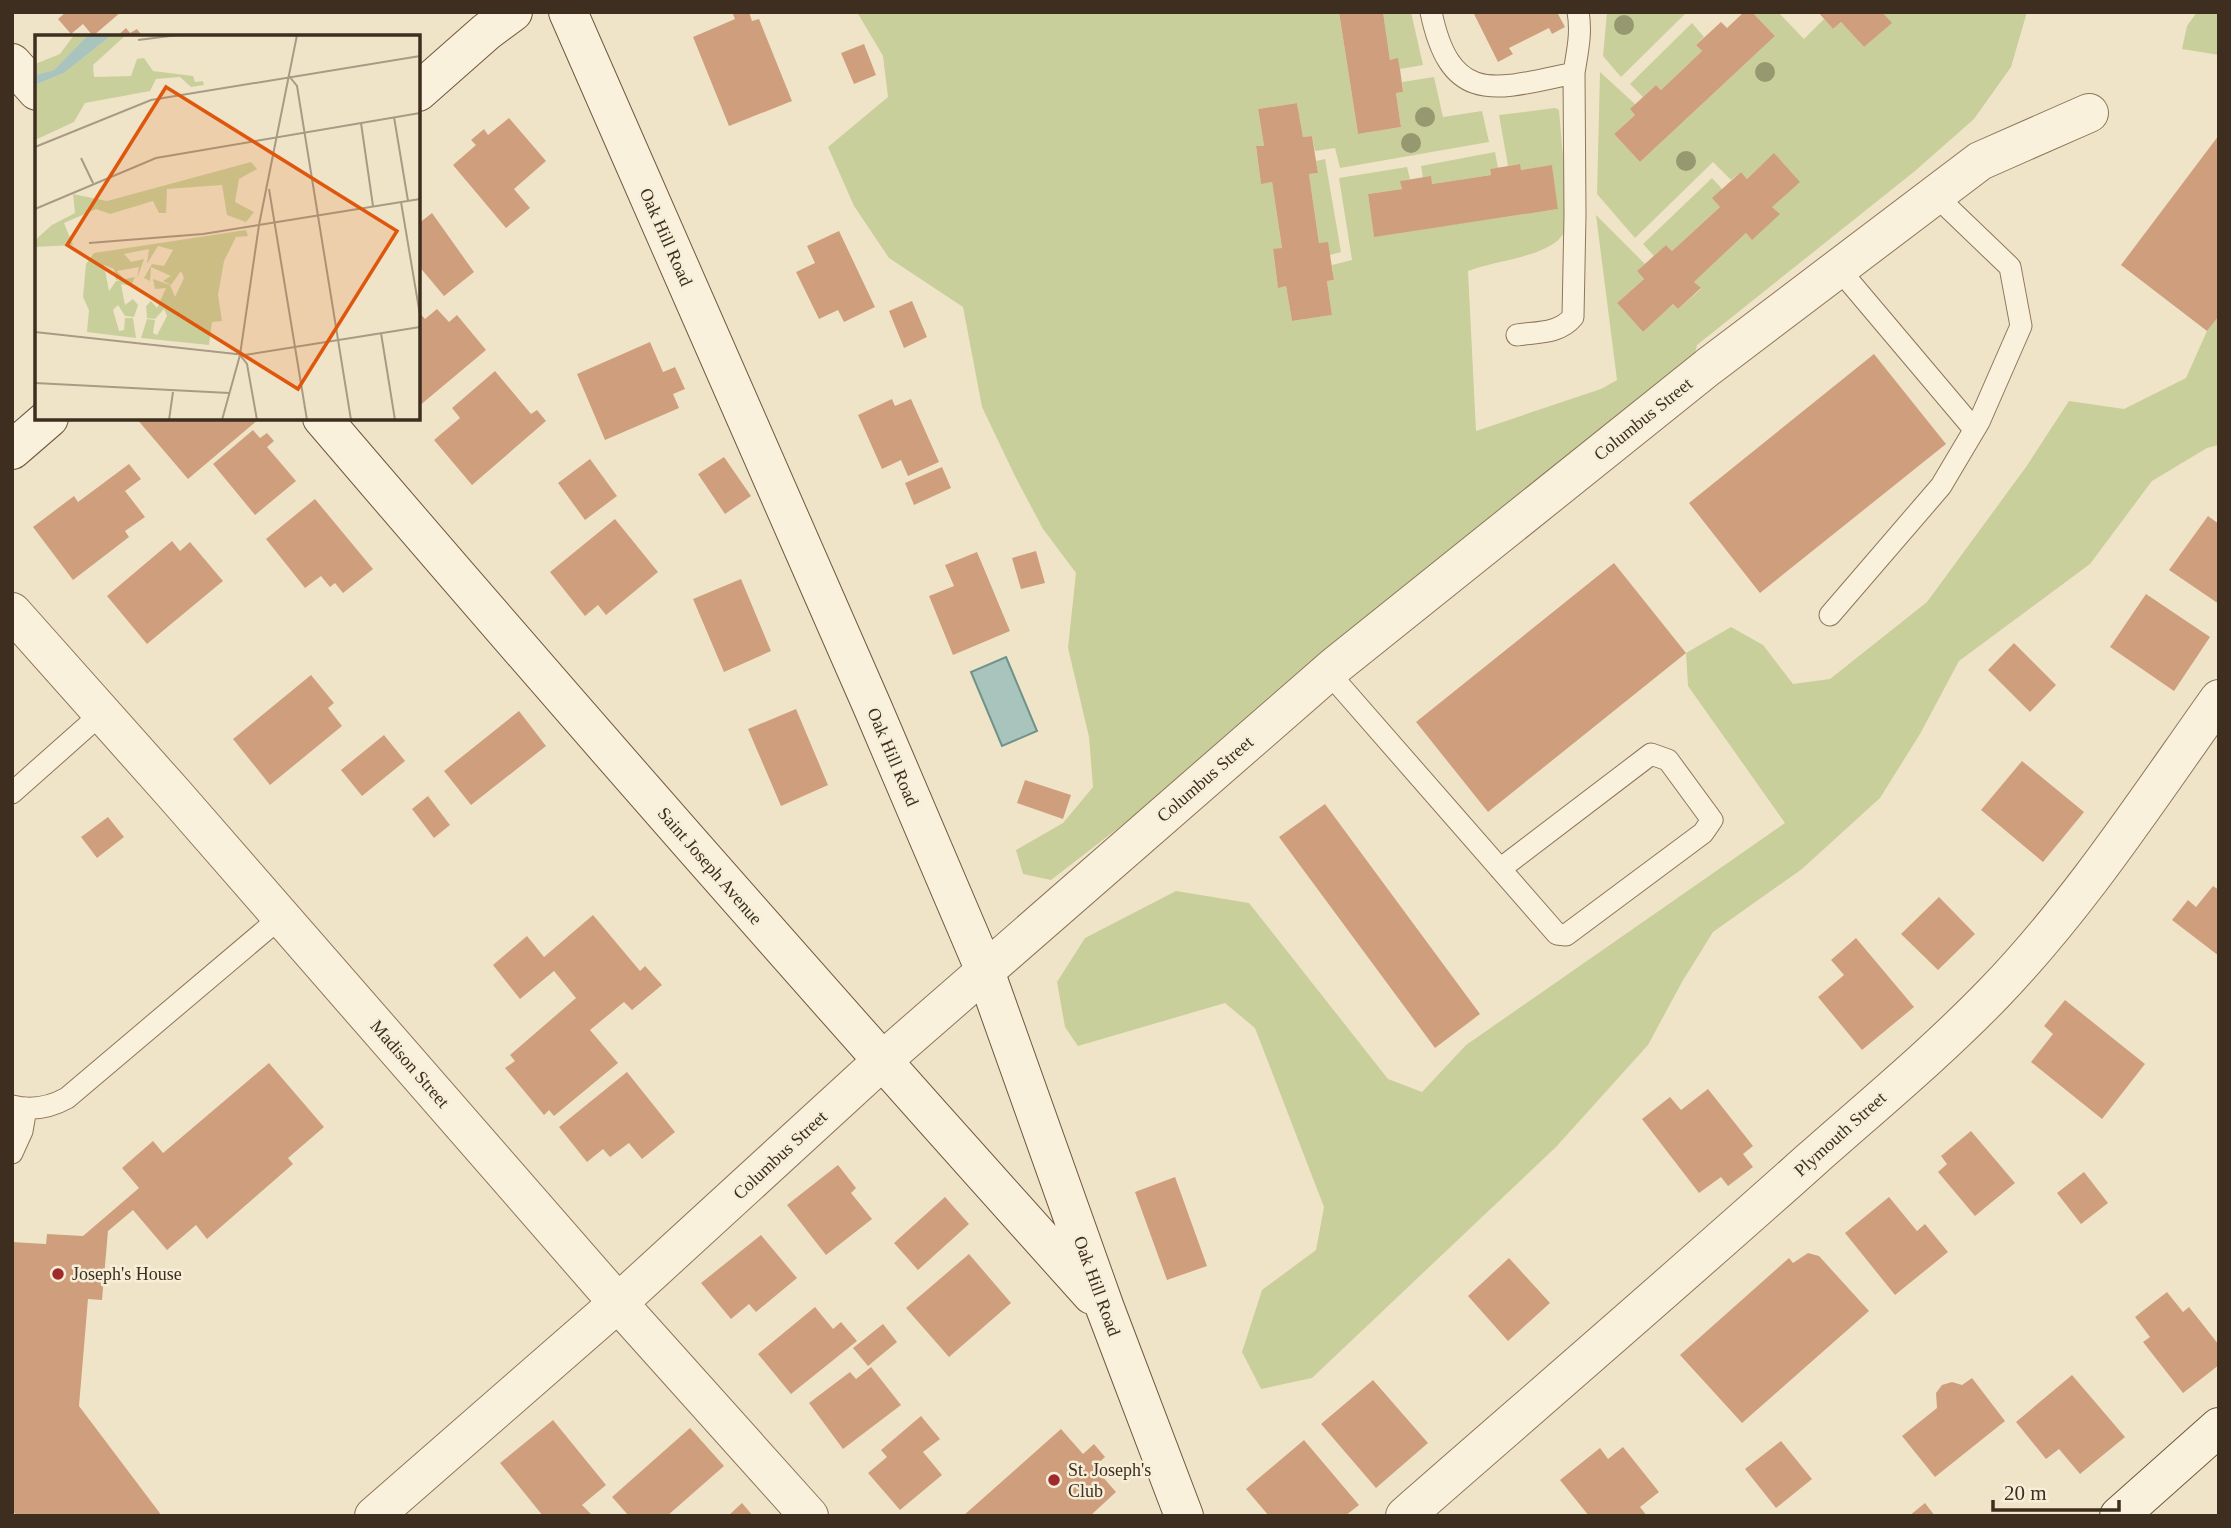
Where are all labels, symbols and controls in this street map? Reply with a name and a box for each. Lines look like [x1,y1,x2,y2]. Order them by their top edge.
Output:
inset map [35,35,420,420]
street label: Oak Hill Road [636,185,696,289]
street label: Columbus Street [1590,373,1696,465]
street label: Oak Hill Road [863,705,923,809]
street label: Columbus Street [1153,732,1257,826]
street label: Saint Joseph Avenue [654,803,766,929]
street label: Madison Street [367,1016,453,1112]
street label: Plymouth Street [1790,1088,1890,1180]
street label: Columbus Street [729,1107,831,1203]
street label: Oak Hill Road [1070,1233,1124,1339]
place label: Joseph's House [72,1264,182,1284]
marker: Joseph's House [50,1266,66,1282]
place label: St. Joseph's Club [1068,1460,1151,1501]
scale bar [1993,1468,2119,1512]
marker: St. Joseph's Club [1046,1472,1062,1488]
text: 20 m [2004,1481,2047,1505]

